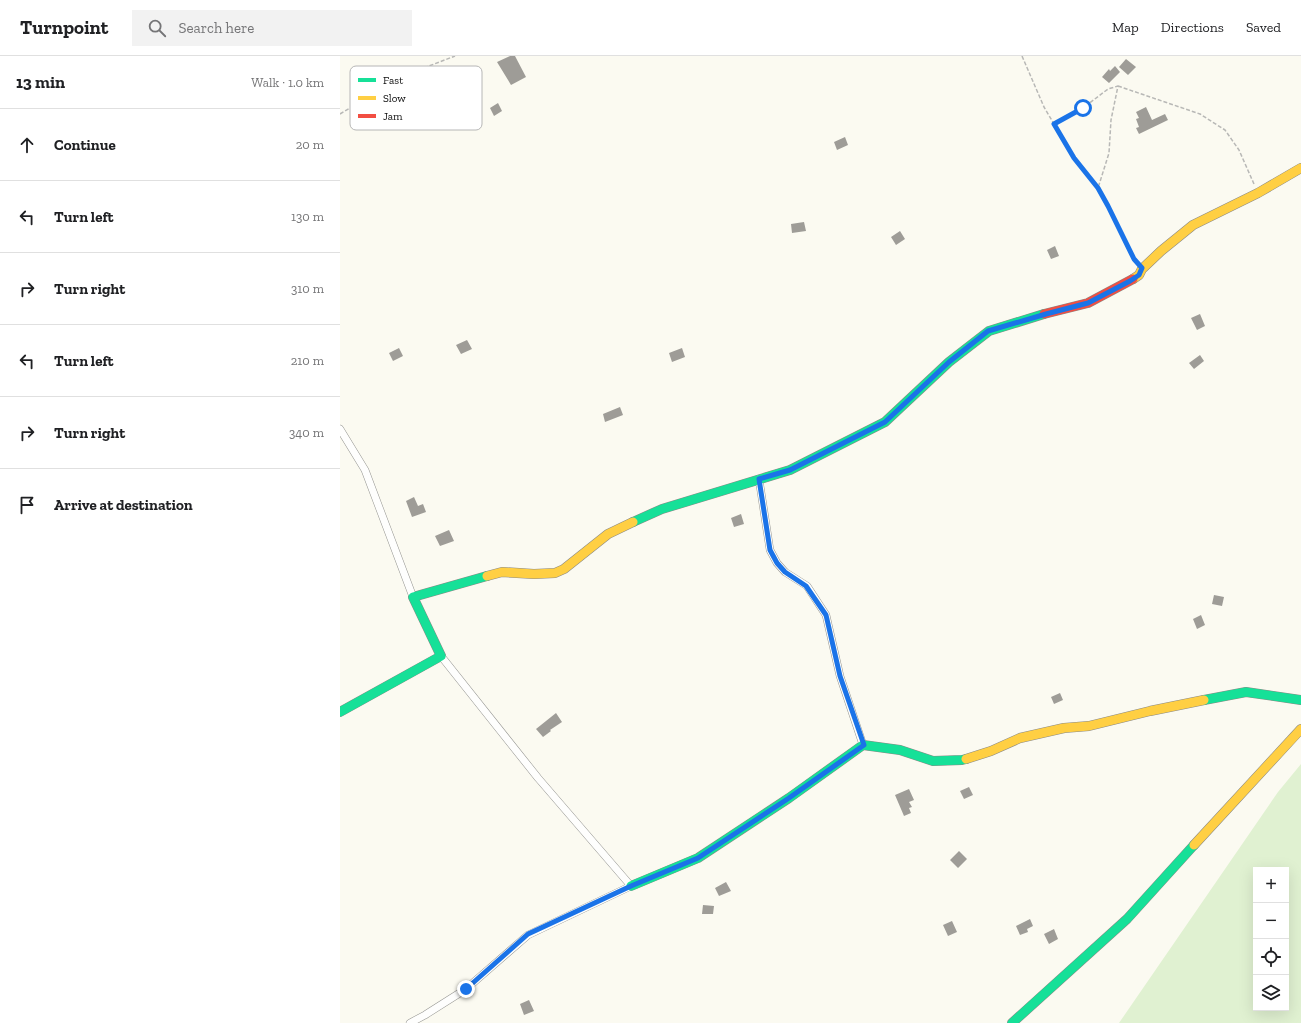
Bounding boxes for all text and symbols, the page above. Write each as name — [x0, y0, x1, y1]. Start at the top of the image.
search box — [132, 10, 412, 46]
text: Turnpoint — [20, 16, 108, 39]
icon: search — [146, 17, 168, 39]
text: Search here — [178, 19, 254, 37]
text: Map — [1112, 19, 1139, 36]
text: Directions — [1161, 19, 1224, 36]
text: Saved — [1246, 19, 1281, 36]
legend — [350, 66, 482, 130]
text: 13 min — [16, 72, 65, 92]
text: Fast — [383, 74, 404, 87]
text: Walk · 1.0 km — [251, 75, 324, 90]
text: Slow — [383, 92, 406, 105]
route start — [1074, 99, 1092, 117]
text: Jam — [383, 110, 403, 123]
icon: ahead — [16, 134, 38, 156]
text: Continue — [54, 136, 116, 154]
text: 20 m — [296, 137, 324, 152]
icon: left — [16, 206, 38, 228]
text: Turn left — [54, 208, 114, 226]
text: 130 m — [291, 209, 324, 224]
icon: right — [16, 278, 38, 300]
text: Turn right — [54, 280, 125, 298]
text: 310 m — [291, 281, 324, 296]
icon: left — [16, 350, 38, 372]
text: Turn left — [54, 352, 114, 370]
text: 210 m — [291, 353, 324, 368]
icon: right — [16, 422, 38, 444]
text: Turn right — [54, 424, 125, 442]
text: 340 m — [289, 425, 324, 440]
icon: arrive — [16, 494, 38, 516]
text: Arrive at destination — [54, 496, 193, 514]
map controls — [1253, 867, 1289, 1011]
button: + — [1253, 867, 1289, 903]
button: − — [1253, 903, 1289, 939]
button: locate — [1253, 939, 1289, 975]
button: layers — [1253, 975, 1289, 1011]
route end — [457, 980, 475, 998]

